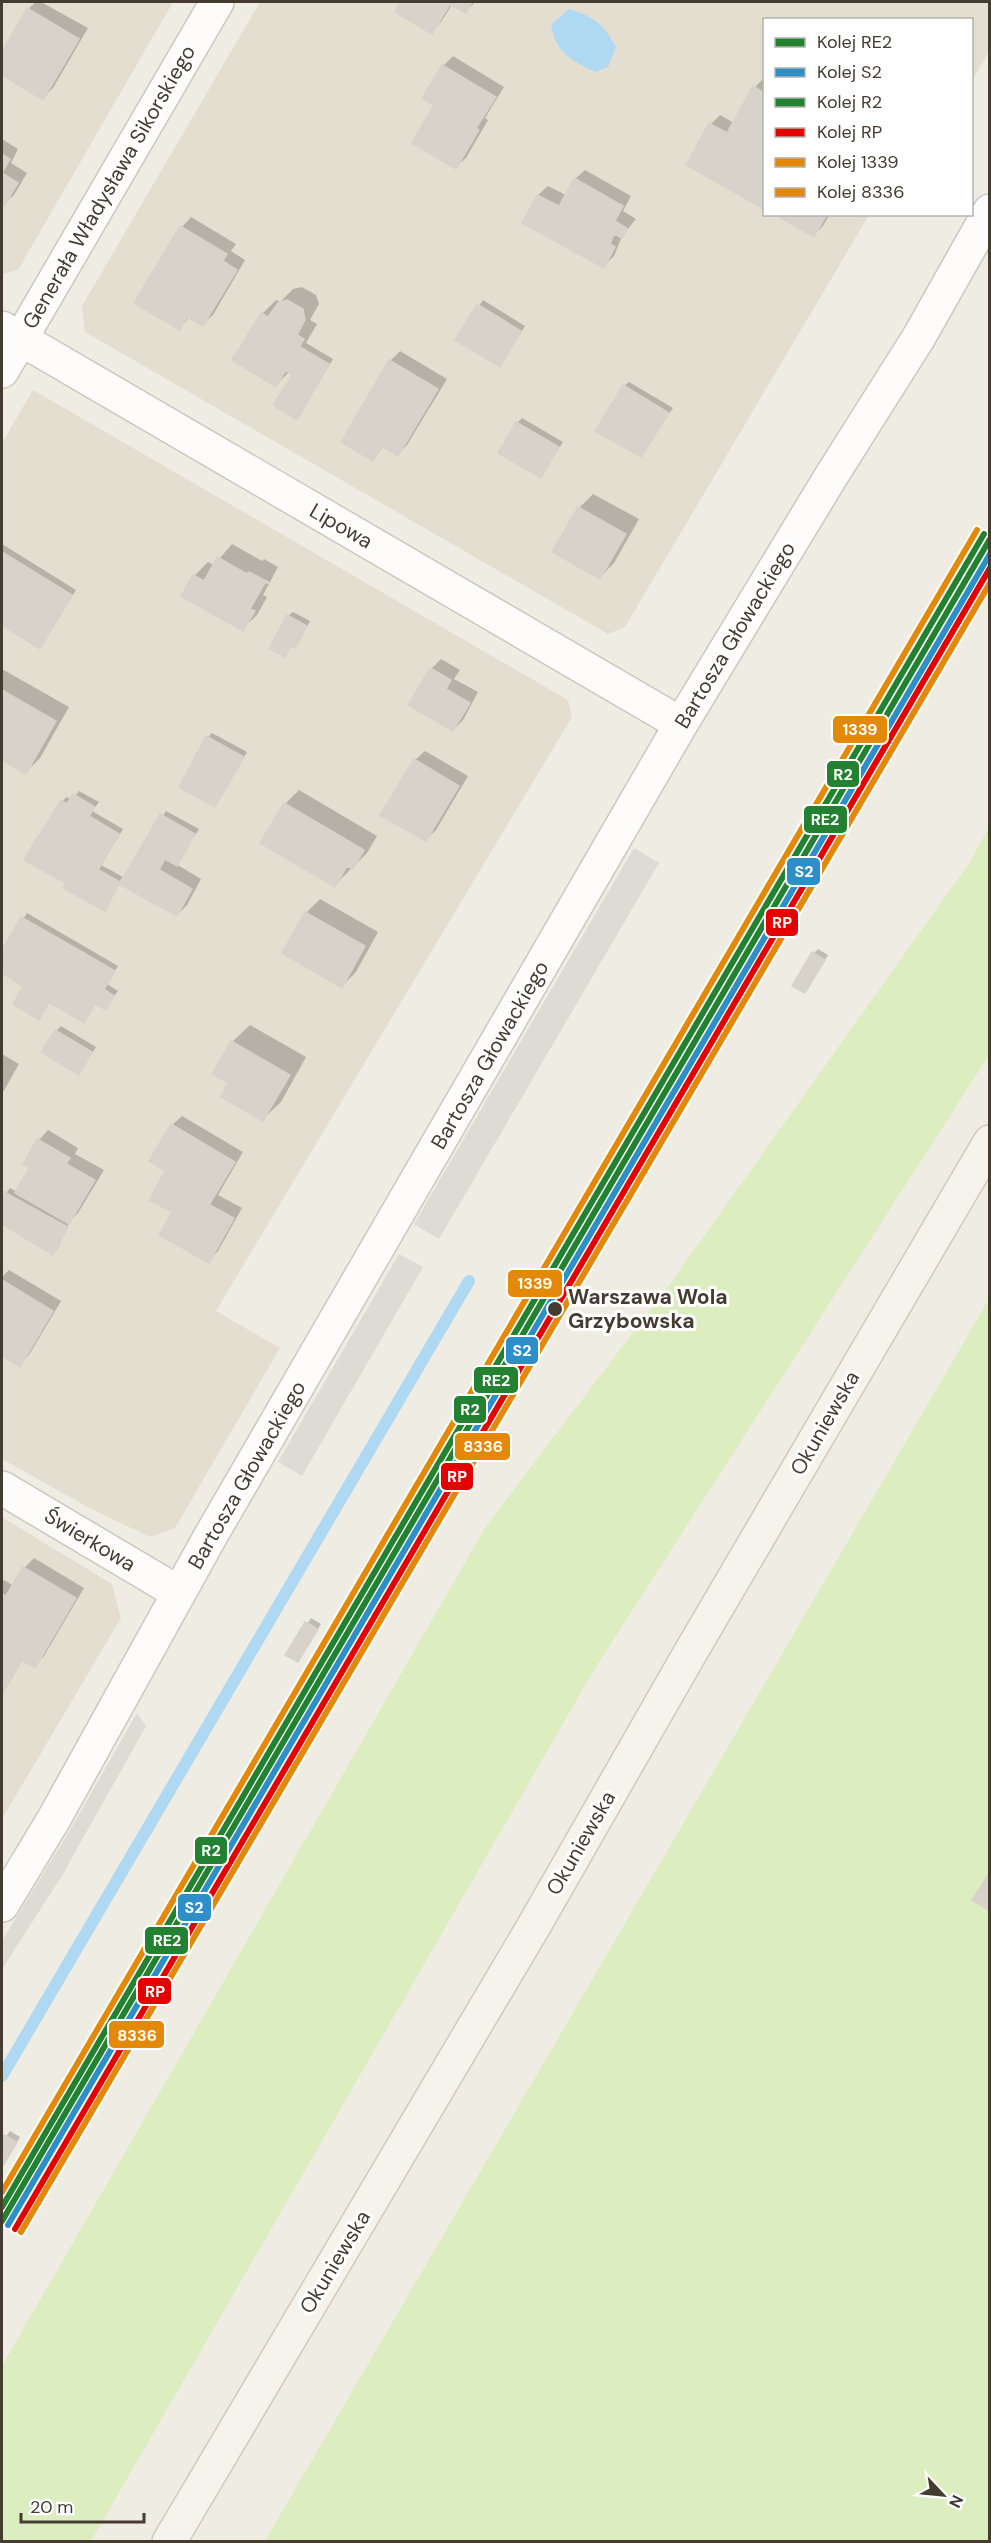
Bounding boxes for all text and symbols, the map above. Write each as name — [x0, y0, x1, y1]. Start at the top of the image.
legend — [763, 18, 973, 216]
text: Kolej RE2 — [817, 30, 892, 54]
street label: Generała Władysława Sikorskiego — [16, 40, 202, 334]
text: Kolej S2 — [817, 60, 882, 84]
text: Kolej R2 — [817, 90, 882, 114]
text: Kolej RP — [817, 120, 882, 144]
text: Kolej 1339 — [817, 150, 899, 174]
text: Kolej 8336 — [817, 180, 905, 204]
street label: Lipowa — [304, 497, 378, 555]
street label: Bartosza Głowackiego — [668, 537, 802, 733]
line badge: 1339 — [832, 715, 888, 744]
text: 1339 — [843, 719, 877, 740]
line badge: R2 — [826, 760, 860, 788]
text: R2 — [833, 764, 853, 785]
line badge: RE2 — [803, 805, 848, 834]
text: RE2 — [811, 809, 839, 830]
line badge: S2 — [786, 857, 821, 886]
text: S2 — [795, 861, 813, 882]
line badge: RP — [765, 908, 799, 937]
text: RP — [772, 912, 792, 933]
street label: Bartosza Głowackiego — [425, 956, 555, 1154]
line badge: 1339 — [507, 1269, 563, 1298]
text: 1339 — [518, 1273, 552, 1294]
place label: Warszawa Wola Grzybowska — [568, 1283, 728, 1335]
marker: Warszawa Wola Grzybowska — [546, 1300, 564, 1318]
line badge: S2 — [505, 1336, 539, 1365]
text: S2 — [513, 1340, 531, 1361]
line badge: RE2 — [473, 1366, 519, 1394]
street label: Okuniewska — [784, 1366, 866, 1480]
text: RE2 — [482, 1370, 510, 1391]
street label: Bartosza Głowackiego — [182, 1376, 312, 1574]
line badge: R2 — [453, 1395, 487, 1424]
text: R2 — [460, 1399, 480, 1420]
line badge: 8336 — [454, 1432, 511, 1461]
text: 8336 — [463, 1436, 503, 1457]
line badge: RP — [440, 1462, 474, 1491]
text: RP — [447, 1466, 467, 1487]
street label: Świerkowa — [39, 1502, 141, 1578]
street label: Okuniewska — [540, 1786, 622, 1900]
line badge: R2 — [194, 1836, 228, 1865]
text: R2 — [201, 1840, 221, 1861]
line badge: S2 — [177, 1893, 212, 1922]
text: S2 — [185, 1897, 203, 1918]
line badge: RE2 — [144, 1926, 189, 1955]
text: RE2 — [153, 1930, 181, 1951]
line badge: RP — [137, 1977, 172, 2005]
text: RP — [145, 1981, 165, 2002]
line badge: 8336 — [108, 2020, 165, 2049]
text: 8336 — [117, 2025, 157, 2046]
street label: Okuniewska — [293, 2205, 377, 2319]
north arrow — [913, 2465, 973, 2525]
scale bar — [21, 2486, 144, 2524]
text: N — [944, 2492, 968, 2511]
text: 20 m — [30, 2495, 73, 2519]

